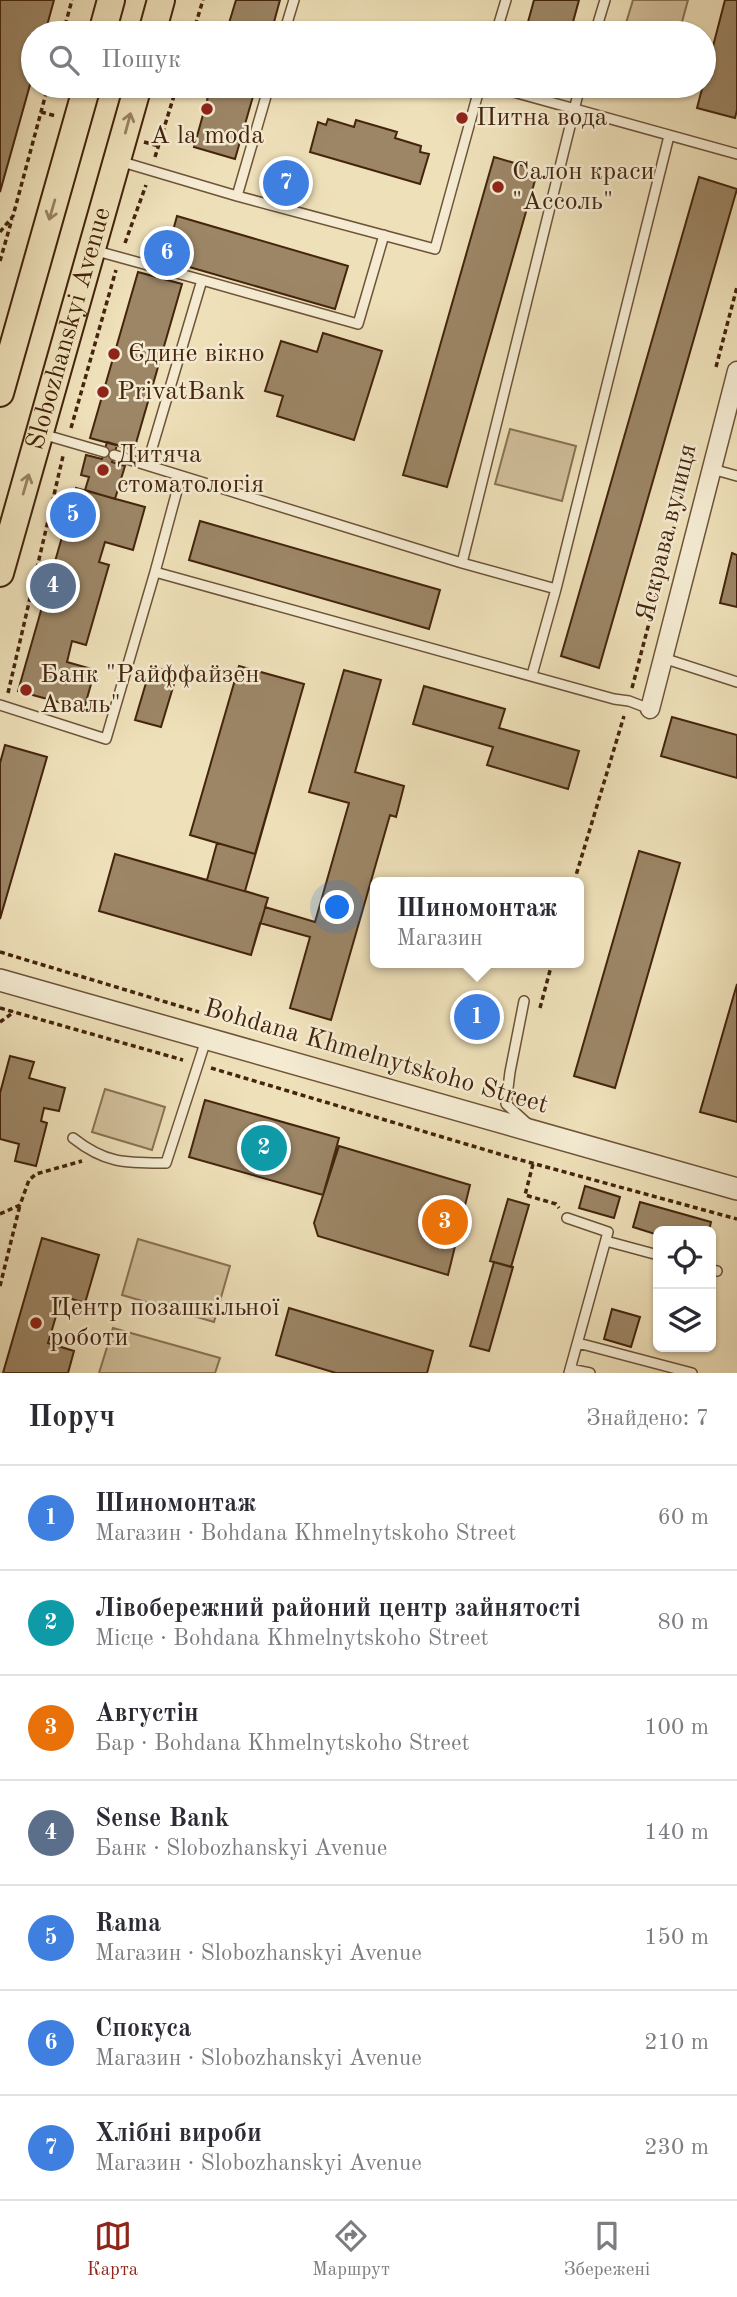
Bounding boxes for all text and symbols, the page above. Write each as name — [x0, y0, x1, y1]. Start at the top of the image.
search box — [21, 21, 716, 98]
icon: search — [45, 41, 83, 79]
text: Пошук — [101, 47, 181, 73]
marker: A la moda — [199, 101, 215, 117]
place label: Питна вода — [476, 105, 608, 131]
marker: Питна вода — [454, 110, 470, 126]
one-way arrow — [122, 113, 135, 135]
place label: A la moda — [150, 123, 264, 149]
pin: 7 — [263, 157, 309, 209]
place label: Салон краси "Ассоль" — [512, 159, 654, 215]
marker: Салон краси "Ассоль" — [490, 179, 506, 195]
one-way arrow — [45, 199, 58, 221]
street label: Slobozhanskyi Avenue — [23, 205, 116, 453]
pin: 6 — [144, 227, 190, 279]
place label: Єдине вікно — [128, 341, 265, 367]
marker: Єдине вікно — [106, 346, 122, 362]
place label: PrivatBank — [117, 379, 246, 405]
marker: PrivatBank — [95, 384, 111, 400]
street label: Яскрава вулиця — [632, 441, 702, 625]
place label: Дитяча стоматологія — [117, 442, 264, 498]
marker: Дитяча стоматологія — [95, 462, 111, 478]
one-way arrow — [20, 473, 33, 495]
pin: 5 — [50, 489, 96, 541]
pin: 4 — [30, 560, 76, 612]
place label: Банк "Райффайзен Аваль" — [40, 662, 259, 718]
marker: Банк "Райффайзен Аваль" — [18, 682, 34, 698]
popup — [370, 877, 584, 968]
your location — [320, 890, 354, 924]
text: Шиномонтаж — [396, 896, 558, 922]
text: Магазин — [396, 927, 483, 950]
pin: 1 — [454, 991, 500, 1043]
street label: Bohdana Khmelnytskoho Street — [201, 995, 551, 1119]
pin: 2 — [241, 1122, 287, 1174]
pin: 3 — [422, 1196, 468, 1248]
map controls — [653, 1226, 716, 1352]
button: locate — [653, 1226, 716, 1289]
button: layers — [653, 1289, 716, 1352]
place label: Центр позашкільної роботи — [50, 1295, 280, 1351]
marker: Центр позашкільної роботи — [28, 1315, 44, 1331]
text: Поруч — [28, 1403, 115, 1433]
text: Знайдено: 7 — [586, 1407, 709, 1430]
text: Шиномонтаж — [95, 1491, 256, 1517]
text: 1 — [44, 1506, 58, 1529]
text: 60 m — [658, 1506, 709, 1529]
text: Магазин · Bohdana Khmelnytskoho Street — [95, 1522, 516, 1545]
text: Лівобережний районий центр зайнятості — [95, 1596, 581, 1622]
text: 2 — [44, 1611, 58, 1634]
text: 80 m — [658, 1611, 709, 1634]
text: Місце · Bohdana Khmelnytskoho Street — [95, 1627, 489, 1650]
text: Августін — [95, 1701, 199, 1727]
text: 3 — [44, 1716, 58, 1739]
text: 100 m — [644, 1716, 709, 1739]
text: Бар · Bohdana Khmelnytskoho Street — [95, 1732, 470, 1755]
text: Sense Bank — [95, 1806, 229, 1832]
text: 4 — [44, 1821, 58, 1844]
text: 140 m — [644, 1821, 709, 1844]
text: Банк · Slobozhanskyi Avenue — [95, 1837, 387, 1860]
text: Rama — [95, 1911, 161, 1937]
text: 5 — [44, 1926, 58, 1949]
text: 150 m — [644, 1926, 709, 1949]
text: Магазин · Slobozhanskyi Avenue — [95, 1942, 422, 1965]
text: Спокуса — [95, 2016, 192, 2042]
text: 6 — [44, 2031, 58, 2054]
text: 210 m — [644, 2031, 709, 2054]
text: Магазин · Slobozhanskyi Avenue — [95, 2047, 422, 2070]
text: Хлібні вироби — [95, 2121, 262, 2147]
text: 7 — [44, 2136, 58, 2159]
text: 230 m — [644, 2136, 709, 2159]
text: Магазин · Slobozhanskyi Avenue — [95, 2152, 422, 2175]
tab: Карта — [87, 2217, 138, 2282]
tab: Маршрут — [312, 2217, 390, 2282]
tab: Збережені — [564, 2217, 650, 2282]

